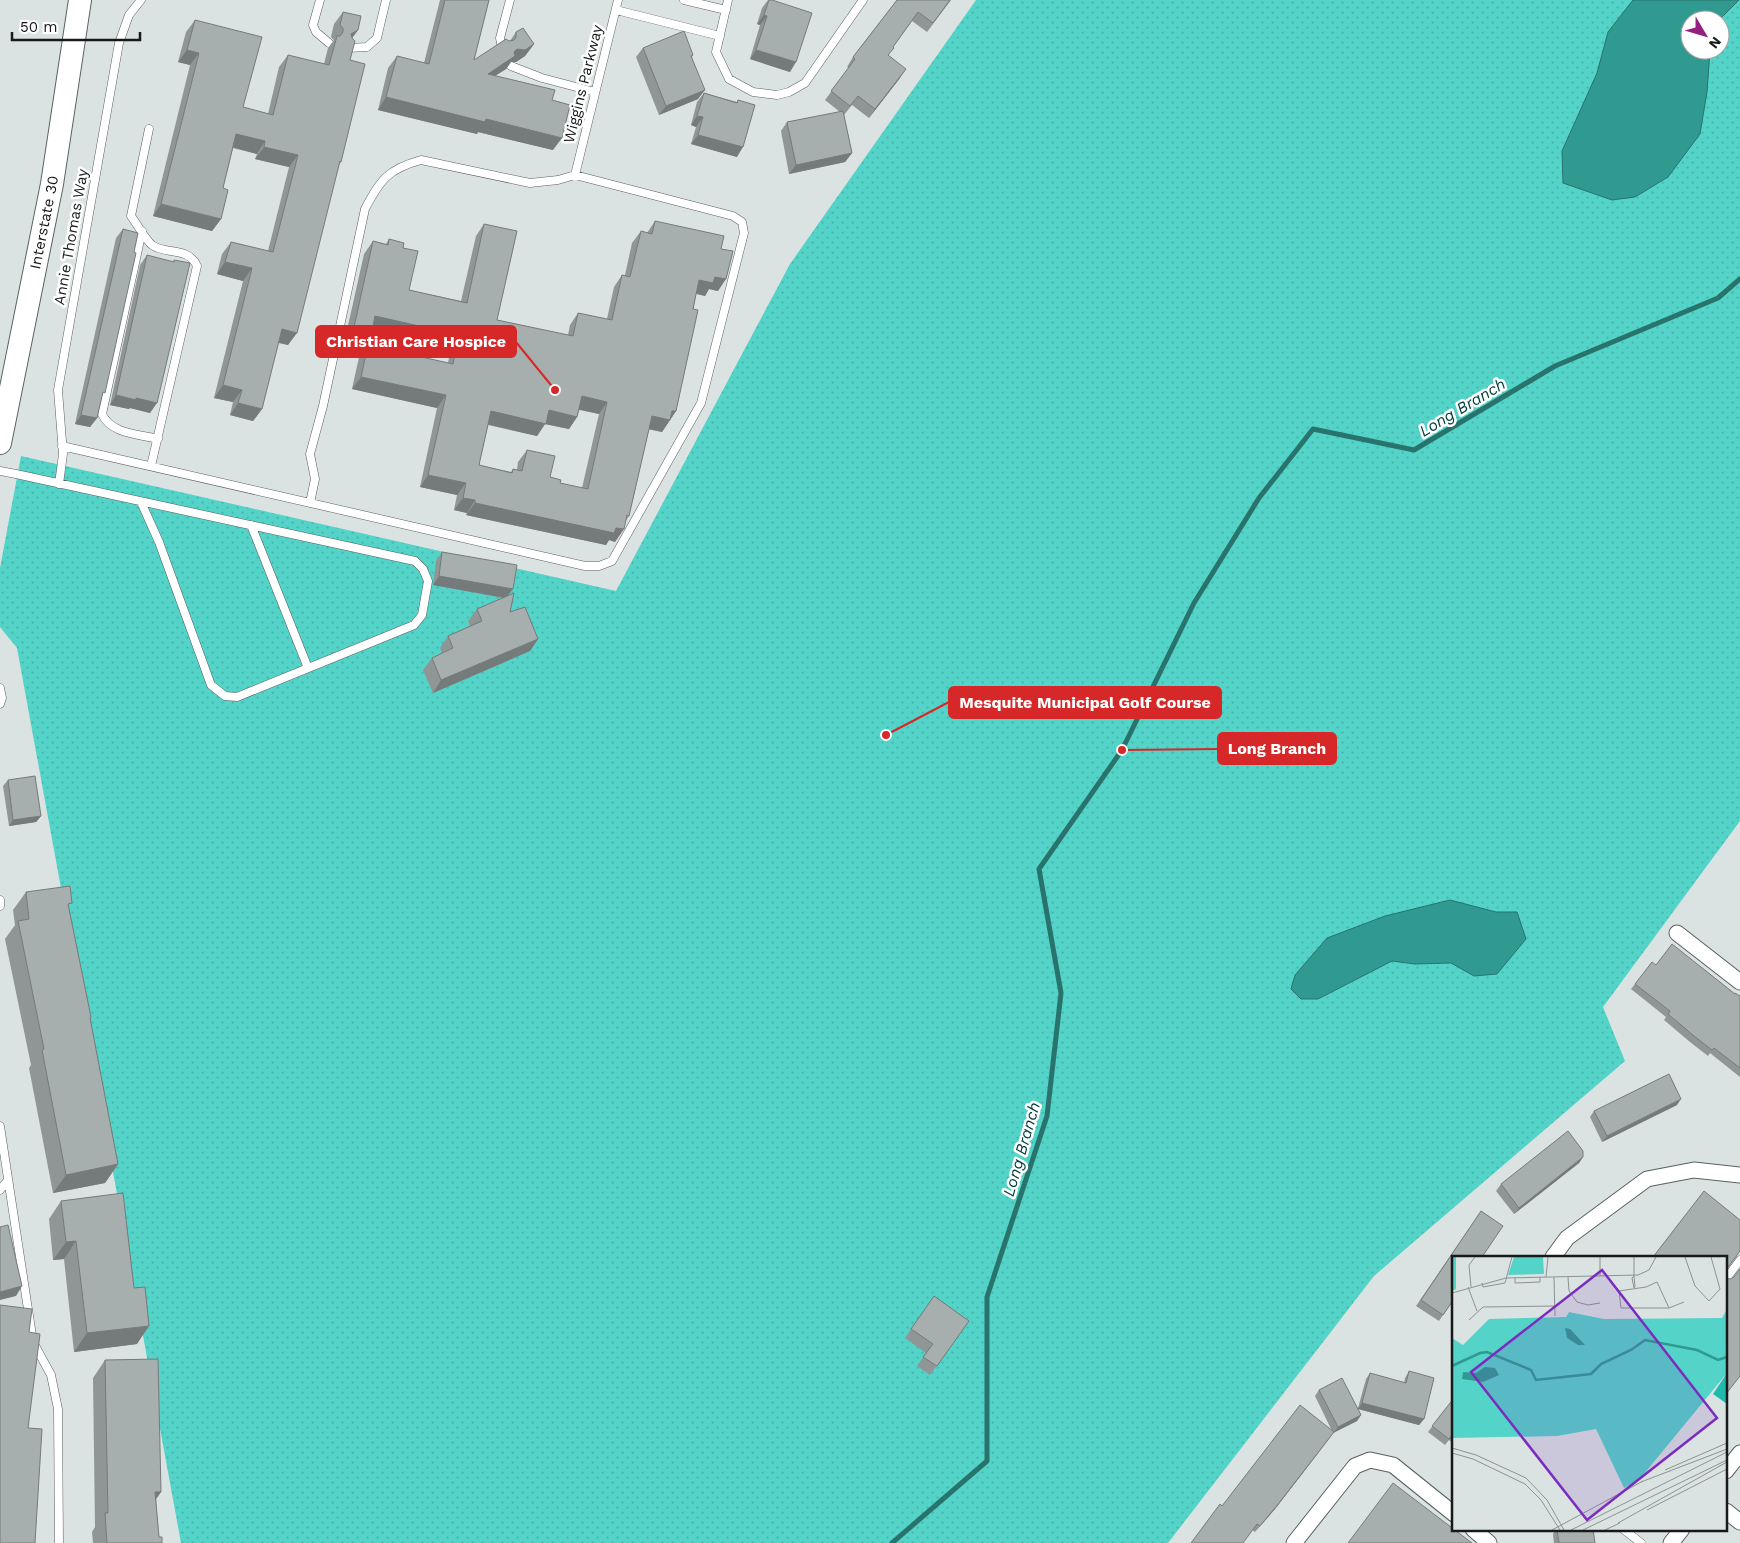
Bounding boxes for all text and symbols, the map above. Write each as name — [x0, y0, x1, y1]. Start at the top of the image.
scale bar — [12, 10, 140, 42]
north arrow — [1680, 10, 1730, 60]
text: 50 m — [20, 18, 57, 36]
street label: Wiggins Parkway — [560, 23, 606, 145]
text: N — [1706, 34, 1725, 52]
street label: Annie Thomas Way — [50, 167, 92, 306]
street label: Interstate 30 — [26, 174, 62, 271]
callout: Christian Care Hospice — [316, 326, 516, 357]
text: Christian Care Hospice — [326, 332, 506, 351]
water label: Long Branch — [1416, 374, 1509, 441]
callout: Mesquite Municipal Golf Course — [949, 687, 1221, 718]
text: Mesquite Municipal Golf Course — [959, 693, 1211, 712]
callout: Long Branch — [1218, 733, 1336, 764]
text: Long Branch — [1228, 739, 1326, 758]
water label: Long Branch — [999, 1100, 1044, 1198]
inset map — [1452, 1256, 1728, 1530]

